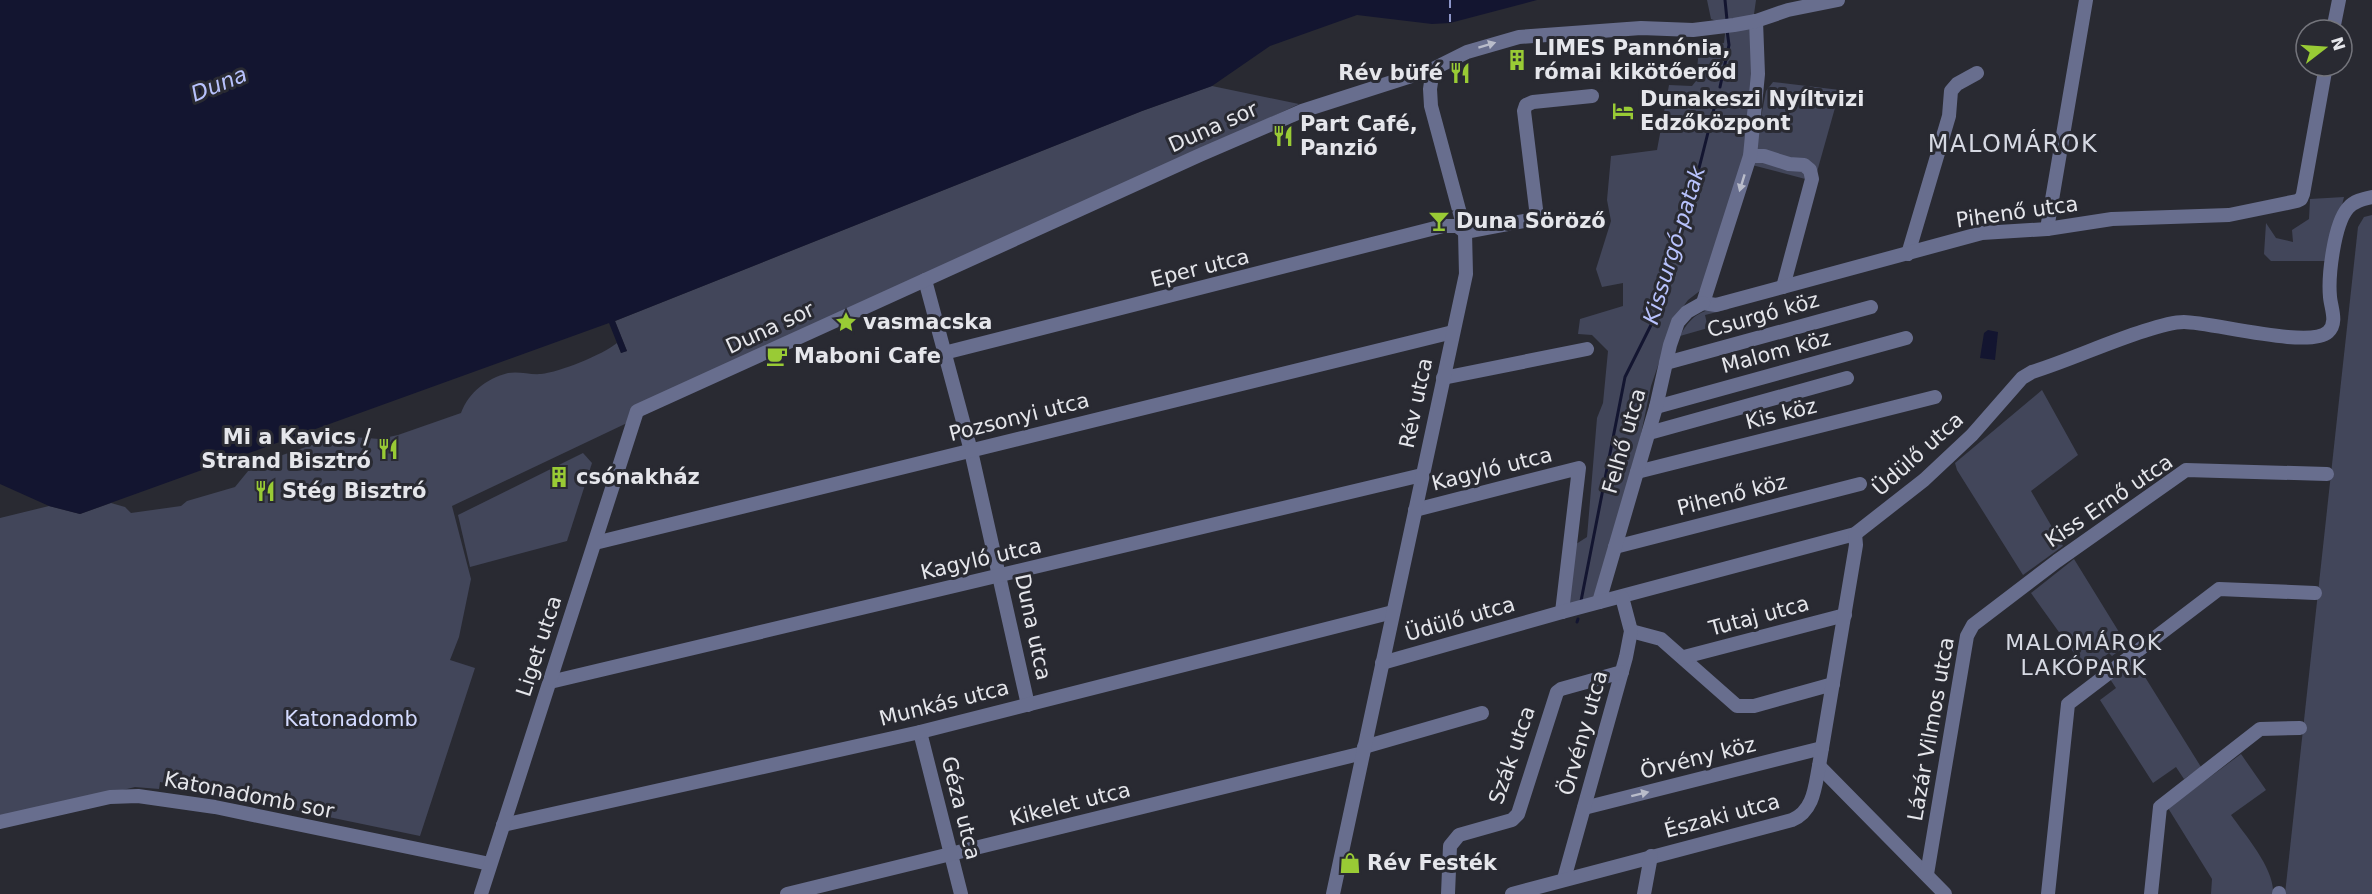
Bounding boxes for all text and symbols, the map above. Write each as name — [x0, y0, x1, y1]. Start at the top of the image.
north arrow — [2294, 18, 2354, 78]
text: N — [2327, 35, 2349, 53]
place label: LIMES Pannónia, római kikötőerőd — [1534, 36, 1737, 84]
one-way arrow — [1478, 40, 1496, 50]
building icon: LIMES Pannónia, római kikötőerőd — [1505, 48, 1529, 72]
water label: Duna — [187, 61, 251, 107]
place label: Rév büfé — [1338, 61, 1443, 85]
restaurant icon: Rév büfé — [1448, 61, 1472, 85]
place label: Dunakeszi Nyíltvizi Edzőközpont — [1640, 87, 1864, 135]
street label: Duna sor — [1165, 97, 1261, 157]
hotel icon: Dunakeszi Nyíltvizi Edzőközpont — [1611, 99, 1635, 123]
place label: Part Café, Panzió — [1300, 112, 1418, 160]
restaurant icon: Part Café, Panzió — [1271, 124, 1295, 148]
district label: MALOMÁROK — [1928, 129, 2098, 158]
water label: Kissurgó-patak — [1638, 162, 1710, 327]
one-way arrow — [1737, 174, 1746, 192]
street label: Pihenő utca — [1954, 192, 2080, 232]
bar icon: Duna Söröző — [1427, 209, 1451, 233]
place label: Duna Söröző — [1456, 209, 1606, 233]
street label: Eper utca — [1148, 244, 1252, 292]
street label: Csurgó köz — [1704, 288, 1822, 342]
street label: Duna sor — [722, 297, 818, 359]
place icon: vasmacska — [834, 310, 858, 334]
place label: vasmacska — [863, 310, 993, 334]
street label: Malom köz — [1719, 326, 1833, 378]
cafe icon: Maboni Cafe — [765, 344, 789, 368]
place label: Maboni Cafe — [794, 344, 941, 368]
street label: Rév utca — [1395, 356, 1437, 450]
street label: Felhő utca — [1598, 386, 1650, 496]
street label: Pozsonyi utca — [946, 388, 1092, 446]
street label: Kis köz — [1743, 394, 1819, 434]
street label: Üdülő utca — [1867, 406, 1968, 501]
place label: Mi a Kavics / Strand Bisztró — [201, 425, 371, 473]
restaurant icon: Mi a Kavics / Strand Bisztró — [376, 437, 400, 461]
street label: Kagyló utca — [1429, 442, 1555, 496]
street label: Kiss Ernő utca — [2041, 450, 2177, 552]
building icon: csónakház — [547, 465, 571, 489]
place label: csónakház — [576, 465, 700, 489]
street label: Pihenő köz — [1675, 470, 1789, 520]
restaurant icon: Stég Bisztró — [253, 479, 277, 503]
place label: Stég Bisztró — [282, 479, 427, 503]
street label: Kagyló utca — [918, 533, 1044, 585]
street label: Duna utca — [1010, 572, 1056, 682]
street label: Üdülő utca — [1402, 591, 1518, 646]
street label: Tutaj utca — [1705, 591, 1812, 641]
street label: Liget utca — [511, 593, 567, 699]
district label: MALOMÁROK LAKÓPARK — [2005, 630, 2163, 680]
street label: Lázár Vilmos utca — [1903, 635, 1959, 823]
street label: Örvény utca — [1553, 667, 1612, 798]
street label: Munkás utca — [877, 675, 1011, 731]
street label: Szák utca — [1484, 703, 1540, 807]
park label: Katonadomb — [284, 707, 418, 731]
street label: Örvény köz — [1638, 731, 1758, 784]
street label: Géza utca — [937, 754, 985, 862]
street label: Katonadomb sor — [162, 767, 336, 823]
street label: Kikelet utca — [1007, 777, 1133, 831]
one-way arrow — [1631, 788, 1650, 798]
street label: Északi utca — [1661, 788, 1782, 843]
shop icon: Rév Festék — [1338, 851, 1362, 875]
place label: Rév Festék — [1367, 851, 1498, 875]

